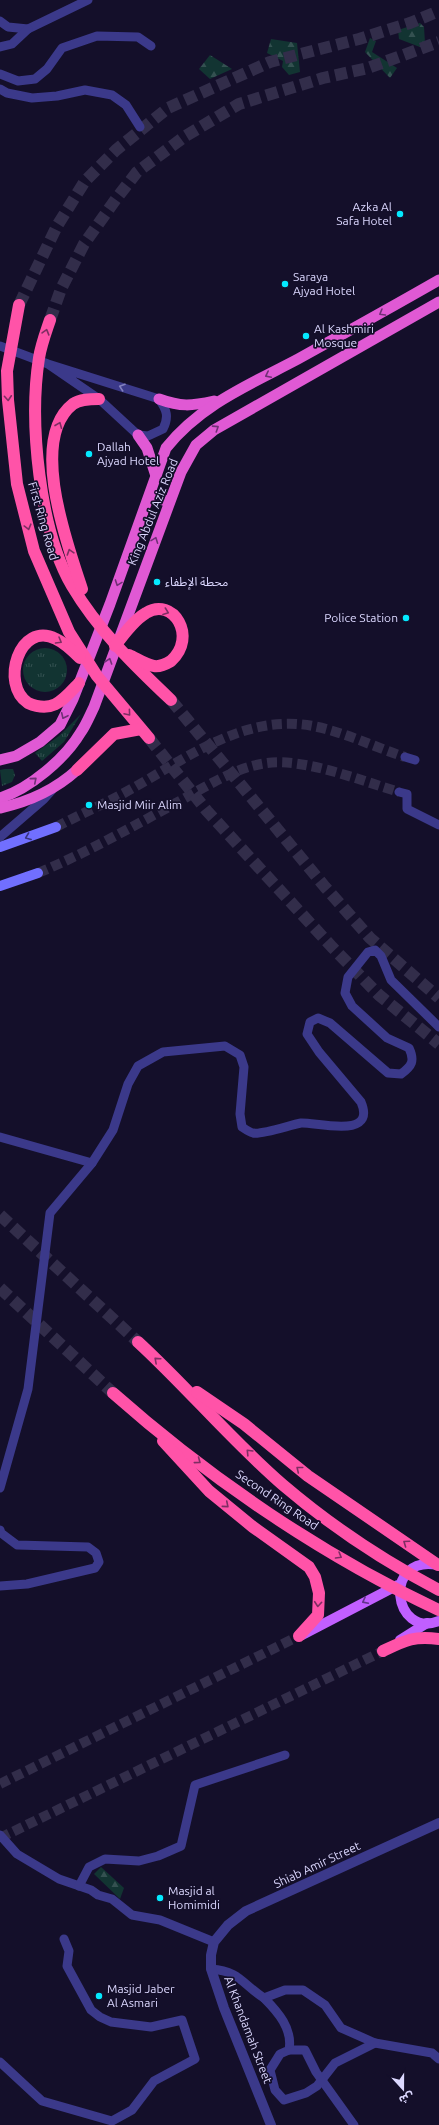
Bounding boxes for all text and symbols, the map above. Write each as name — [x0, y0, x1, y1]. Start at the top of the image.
place label: Azka Al Safa Hotel — [336, 200, 392, 227]
marker: Azka Al Safa Hotel — [395, 209, 405, 219]
place label: Saraya Ajyad Hotel — [293, 270, 355, 297]
marker: Saraya Ajyad Hotel — [280, 279, 290, 289]
one-way arrow — [379, 308, 386, 315]
place label: Al Kashmiri Mosque — [314, 322, 374, 349]
one-way arrow — [41, 329, 50, 336]
marker: Al Kashmiri Mosque — [301, 331, 311, 341]
one-way arrow — [264, 370, 272, 378]
one-way arrow — [119, 383, 126, 392]
one-way arrow — [4, 395, 13, 401]
one-way arrow — [54, 422, 62, 429]
one-way arrow — [212, 426, 219, 433]
place label: Dallah Ajyad Hotel — [97, 440, 159, 467]
marker: Dallah Ajyad Hotel — [84, 449, 94, 459]
street label: King Abdul Aziz Road — [125, 457, 180, 567]
street label: First Ring Road — [26, 480, 61, 562]
one-way arrow — [23, 523, 32, 530]
one-way arrow — [150, 536, 158, 543]
one-way arrow — [66, 549, 75, 556]
place label: محطة الإطفاء — [165, 575, 228, 590]
marker: محطة الإطفاء — [152, 577, 162, 587]
one-way arrow — [114, 579, 122, 586]
one-way arrow — [162, 607, 169, 616]
place label: Police Station — [324, 611, 398, 624]
marker: Police Station — [401, 613, 411, 623]
one-way arrow — [54, 637, 61, 644]
one-way arrow — [105, 658, 113, 665]
one-way arrow — [124, 708, 131, 716]
one-way arrow — [61, 712, 69, 720]
one-way arrow — [29, 777, 37, 785]
place label: Masjid Miir Alim — [97, 798, 182, 811]
marker: Masjid Miir Alim — [84, 800, 94, 810]
one-way arrow — [25, 833, 32, 841]
one-way arrow — [154, 1357, 162, 1364]
one-way arrow — [246, 1449, 254, 1457]
one-way arrow — [194, 1456, 201, 1463]
one-way arrow — [297, 1466, 304, 1473]
street label: Second Ring Road — [234, 1467, 321, 1532]
one-way arrow — [221, 1500, 228, 1507]
one-way arrow — [403, 1540, 410, 1548]
one-way arrow — [335, 1551, 342, 1558]
one-way arrow — [362, 1597, 369, 1604]
one-way arrow — [314, 1601, 323, 1607]
street label: Shiab Amir Street — [272, 1839, 362, 1890]
place label: Masjid al Homimidi — [168, 1884, 220, 1911]
marker: Masjid al Homimidi — [155, 1893, 165, 1903]
street label: Al Khandamah Street — [222, 1974, 275, 2085]
place label: Masjid Jaber Al Asmari — [107, 1982, 175, 2009]
marker: Masjid Jaber Al Asmari — [94, 1991, 104, 2001]
north arrow — [383, 2069, 423, 2109]
text: ش — [397, 2089, 416, 2107]

